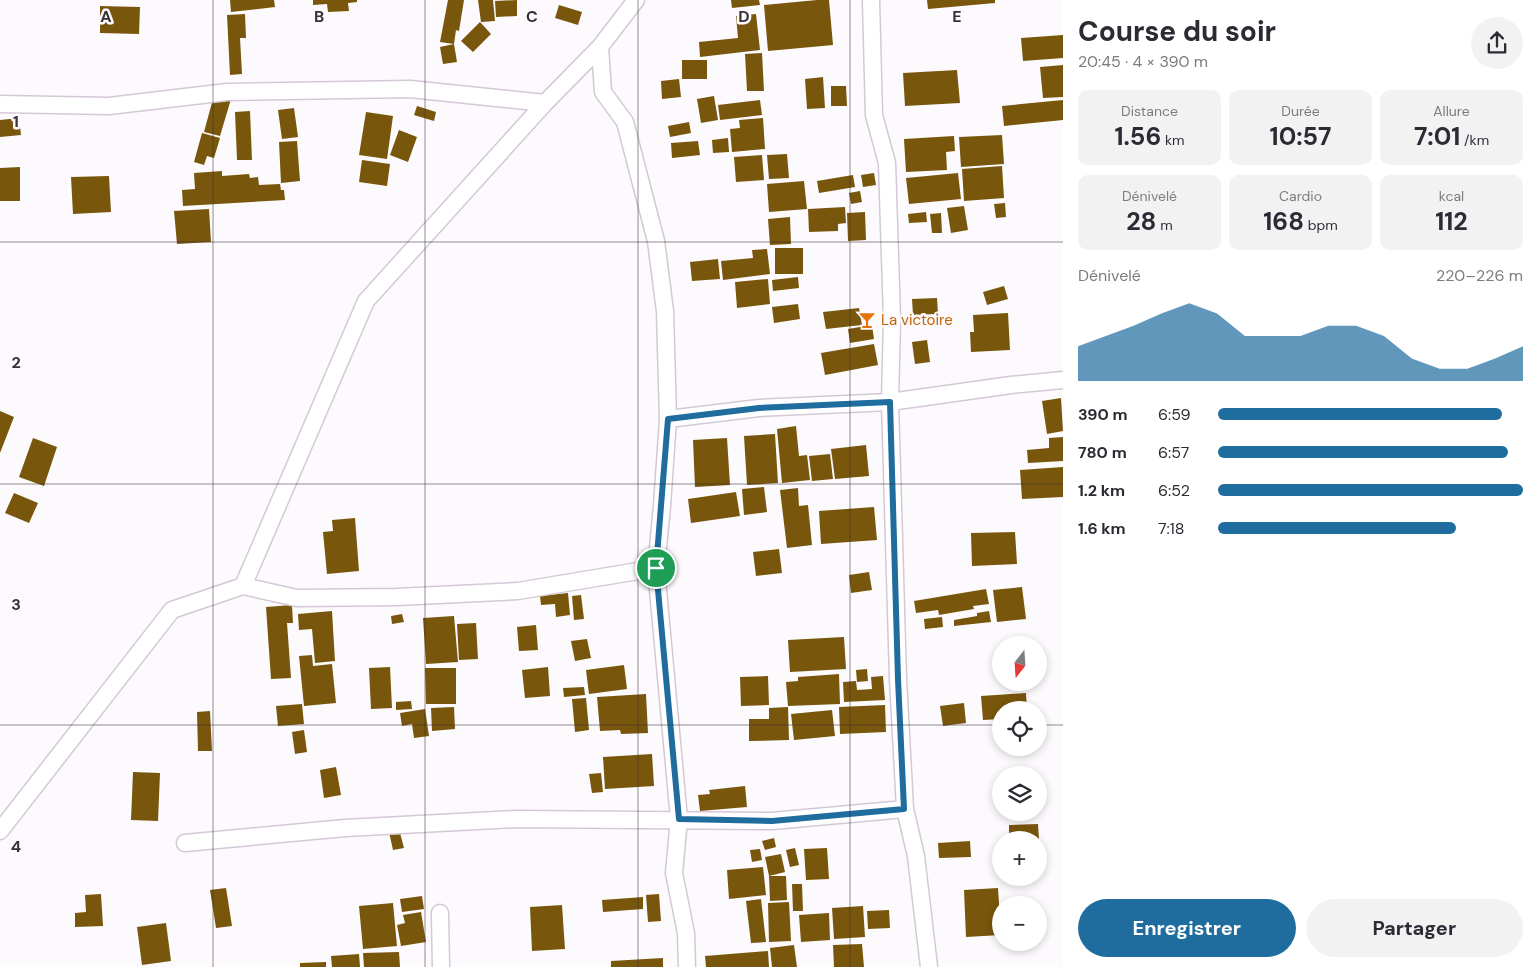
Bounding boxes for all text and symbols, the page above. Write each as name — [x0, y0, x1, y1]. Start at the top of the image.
text: A — [100, 6, 112, 27]
text: B — [314, 6, 324, 27]
text: C — [526, 6, 538, 27]
text: D — [738, 6, 750, 27]
text: E — [952, 6, 962, 27]
text: Course du soir — [1078, 13, 1276, 50]
button: share — [1471, 17, 1523, 69]
text: 20:45 · 4 × 390 m — [1078, 51, 1208, 72]
text: Distance — [1121, 102, 1178, 120]
text: Durée — [1281, 102, 1320, 120]
text: Allure — [1433, 102, 1470, 120]
text: 1 — [13, 111, 19, 132]
text: 1.56 — [1114, 120, 1161, 153]
text: 10:57 — [1270, 120, 1331, 153]
text: 7:01 — [1414, 120, 1460, 153]
text: km — [1161, 131, 1185, 149]
text: /km — [1460, 131, 1489, 149]
text: Dénivelé — [1122, 187, 1177, 205]
text: Cardio — [1279, 187, 1322, 205]
text: kcal — [1439, 187, 1464, 205]
text: 28 — [1126, 205, 1156, 238]
text: 168 — [1263, 205, 1304, 238]
text: 112 — [1435, 205, 1468, 238]
text: m — [1156, 216, 1173, 234]
text: bpm — [1304, 216, 1338, 234]
text: Dénivelé — [1078, 265, 1141, 286]
text: 220–226 m — [1436, 265, 1523, 286]
bar icon: La victoire — [857, 310, 877, 330]
place label: La victoire — [881, 310, 953, 330]
text: 2 — [11, 352, 21, 373]
text: 390 m — [1078, 404, 1128, 425]
text: 6:59 — [1158, 404, 1191, 425]
text: 780 m — [1078, 442, 1127, 463]
text: 6:57 — [1158, 442, 1189, 463]
text: 1.2 km — [1078, 480, 1125, 501]
text: 6:52 — [1158, 480, 1190, 501]
text: 1.6 km — [1078, 518, 1126, 539]
text: 7:18 — [1158, 518, 1185, 539]
pin — [635, 547, 677, 589]
icon: arrive — [642, 554, 670, 582]
text: 3 — [11, 594, 21, 615]
north arrow — [992, 636, 1048, 691]
map controls — [992, 636, 1047, 951]
button: locate — [992, 701, 1047, 756]
button: layers — [992, 766, 1047, 821]
button: + — [992, 831, 1047, 886]
text: 4 — [11, 836, 21, 857]
button: − — [992, 896, 1047, 951]
button: Enregistrer — [1078, 899, 1296, 957]
button: Partager — [1306, 899, 1523, 957]

